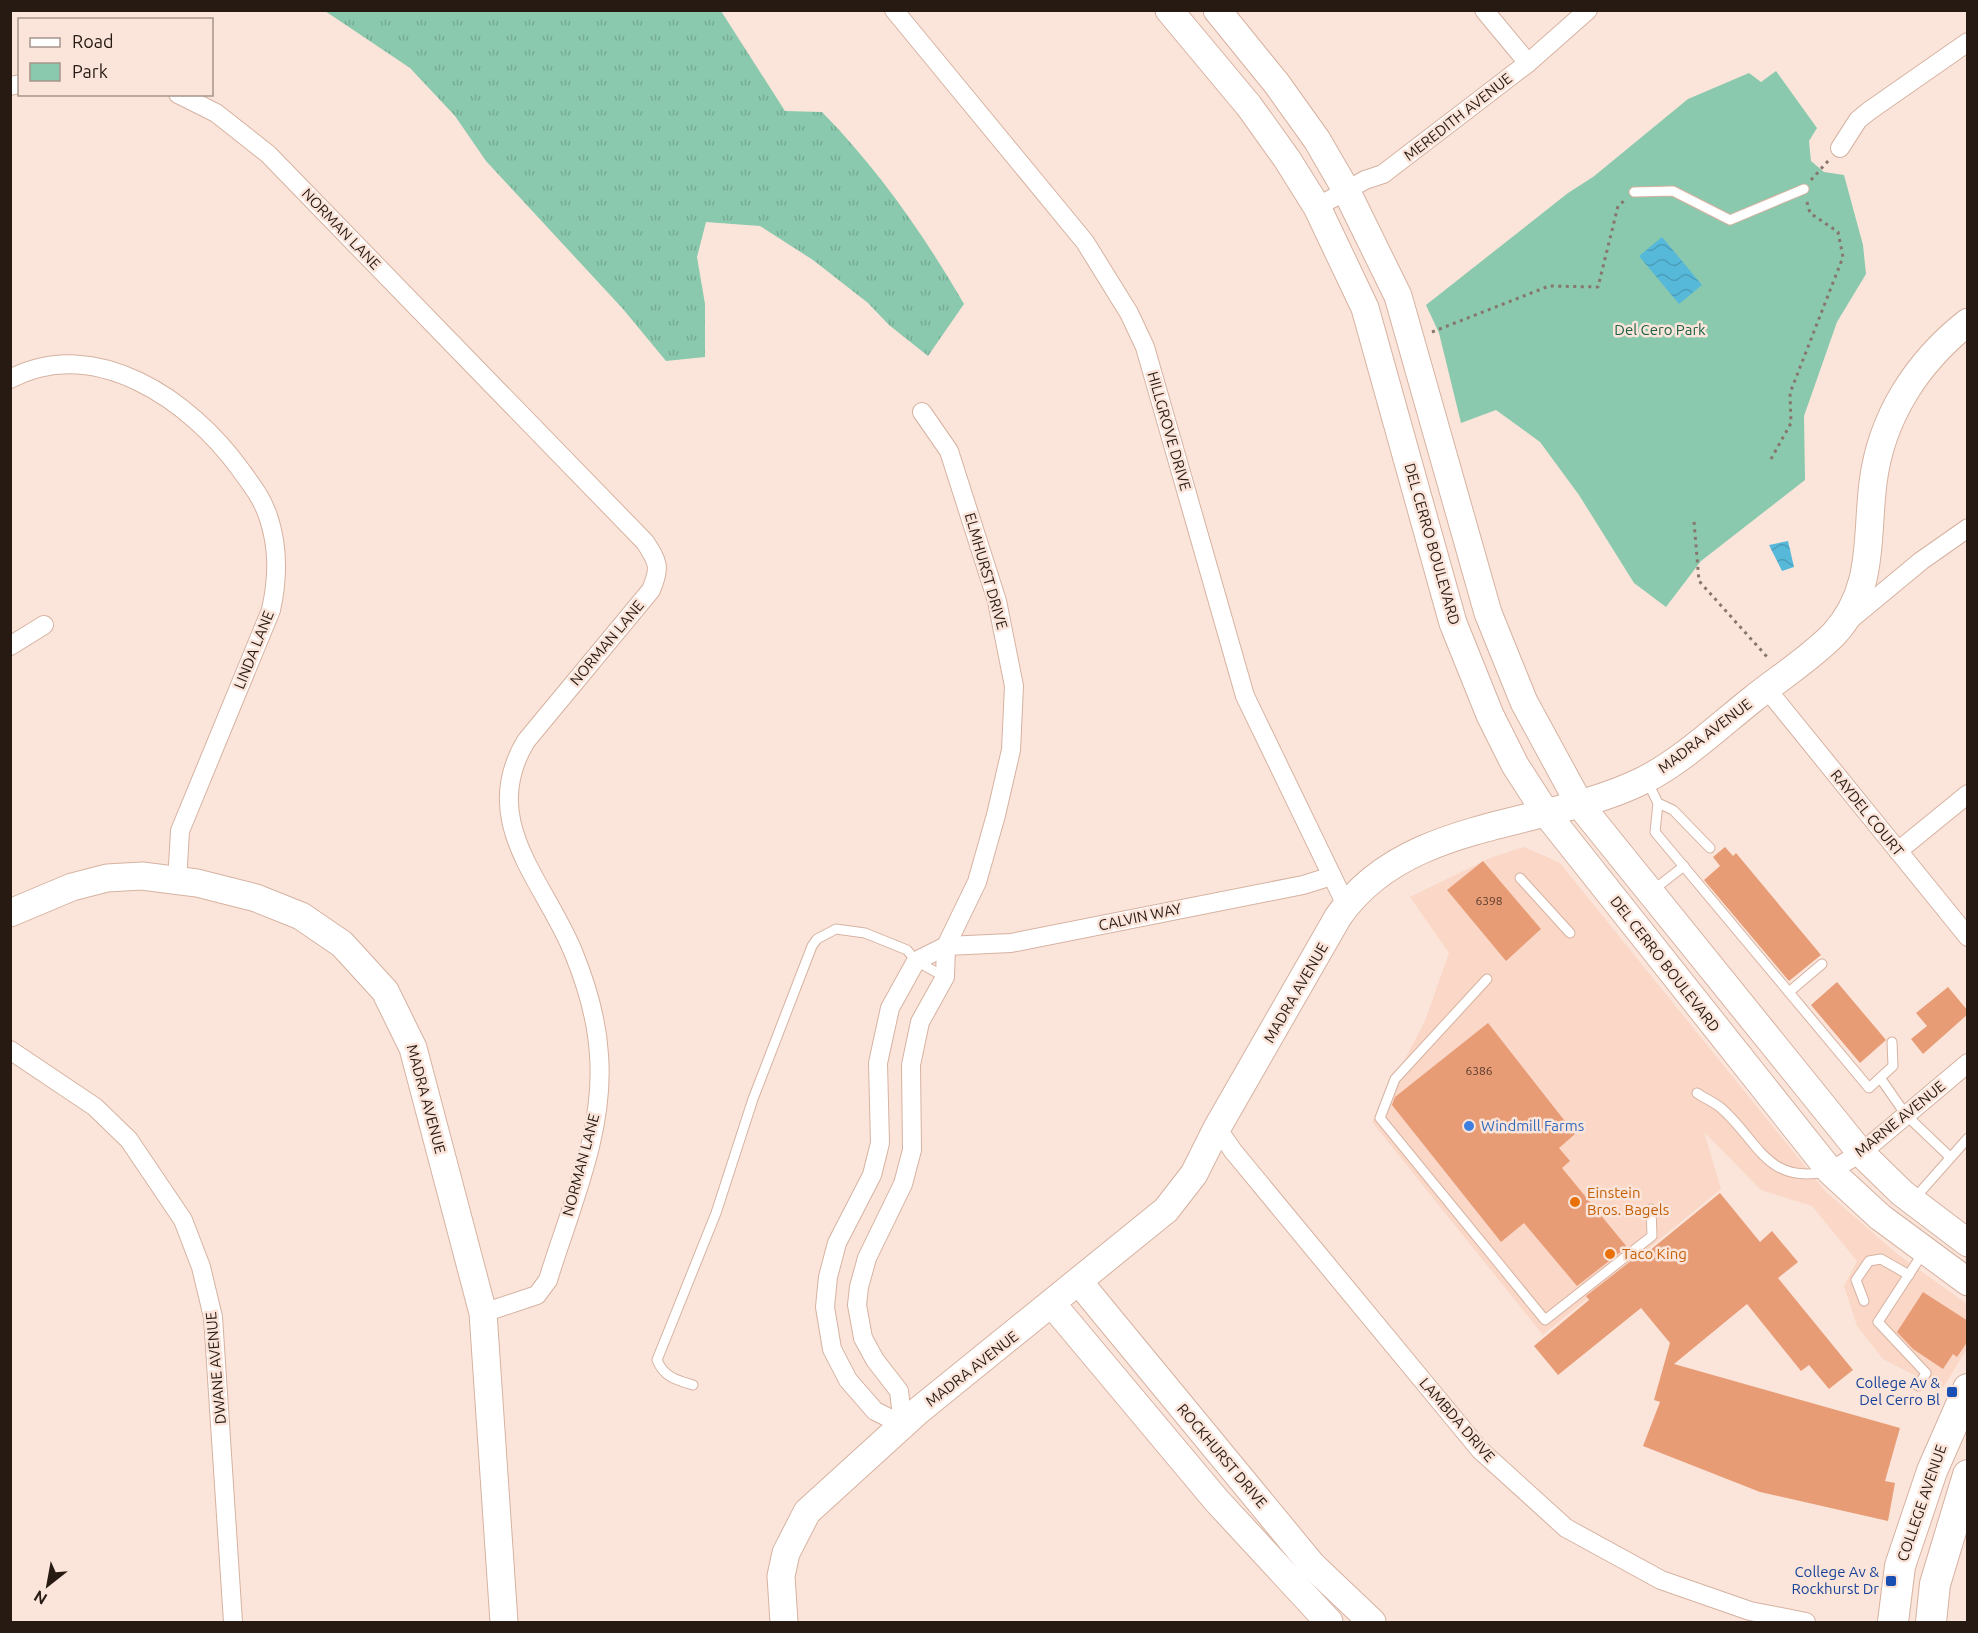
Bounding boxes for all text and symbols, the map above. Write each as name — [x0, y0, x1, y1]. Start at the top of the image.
legend — [18, 18, 213, 96]
text: Road — [72, 31, 114, 51]
text: Park — [72, 61, 108, 81]
street label: MEREDITH AVENUE — [1400, 69, 1515, 164]
street label: NORMAN LANE — [299, 185, 384, 273]
park label: Del Cero Park — [1614, 321, 1706, 338]
street label: HILLGROVE DRIVE — [1144, 369, 1195, 492]
street label: DEL CERRO BOULEVARD — [1401, 461, 1464, 627]
street label: ELMHURST DRIVE — [962, 511, 1011, 631]
street label: NORMAN LANE — [566, 597, 647, 689]
street label: LINDA LANE — [230, 608, 277, 691]
street label: MADRA AVENUE — [1655, 695, 1755, 776]
street label: RAYDEL COURT — [1827, 766, 1908, 860]
street label: DEL CERRO BOULEVARD — [1607, 893, 1724, 1035]
house number: 6398 — [1475, 894, 1503, 907]
street label: CALVIN WAY — [1097, 899, 1183, 934]
street label: MADRA AVENUE — [1260, 940, 1331, 1046]
street label: MADRA AVENUE — [404, 1042, 449, 1155]
house number: 6386 — [1465, 1064, 1493, 1077]
street label: MARNE AVENUE — [1851, 1077, 1948, 1160]
street label: NORMAN LANE — [559, 1112, 602, 1218]
place label: Windmill Farms — [1481, 1117, 1584, 1134]
marker: Windmill Farms — [1462, 1119, 1476, 1133]
place label: Einstein Bros. Bagels — [1587, 1184, 1669, 1218]
marker: Einstein Bros. Bagels — [1568, 1195, 1582, 1209]
place label: Taco King — [1622, 1245, 1687, 1262]
marker: Taco King — [1603, 1247, 1617, 1261]
street label: DWANE AVENUE — [202, 1311, 229, 1425]
street label: MADRA AVENUE — [922, 1327, 1021, 1410]
street label: LAMBDA DRIVE — [1416, 1374, 1498, 1465]
place label: College Av & Del Cerro Bl — [1855, 1374, 1940, 1408]
marker: College Av & Del Cerro Bl — [1945, 1385, 1959, 1399]
street label: ROCKHURST DRIVE — [1174, 1400, 1271, 1511]
street label: COLLEGE AVENUE — [1894, 1442, 1949, 1563]
north arrow — [18, 1555, 78, 1615]
place label: College Av & Rockhurst Dr — [1791, 1563, 1879, 1597]
marker: College Av & Rockhurst Dr — [1884, 1574, 1898, 1588]
text: N — [31, 1587, 50, 1609]

